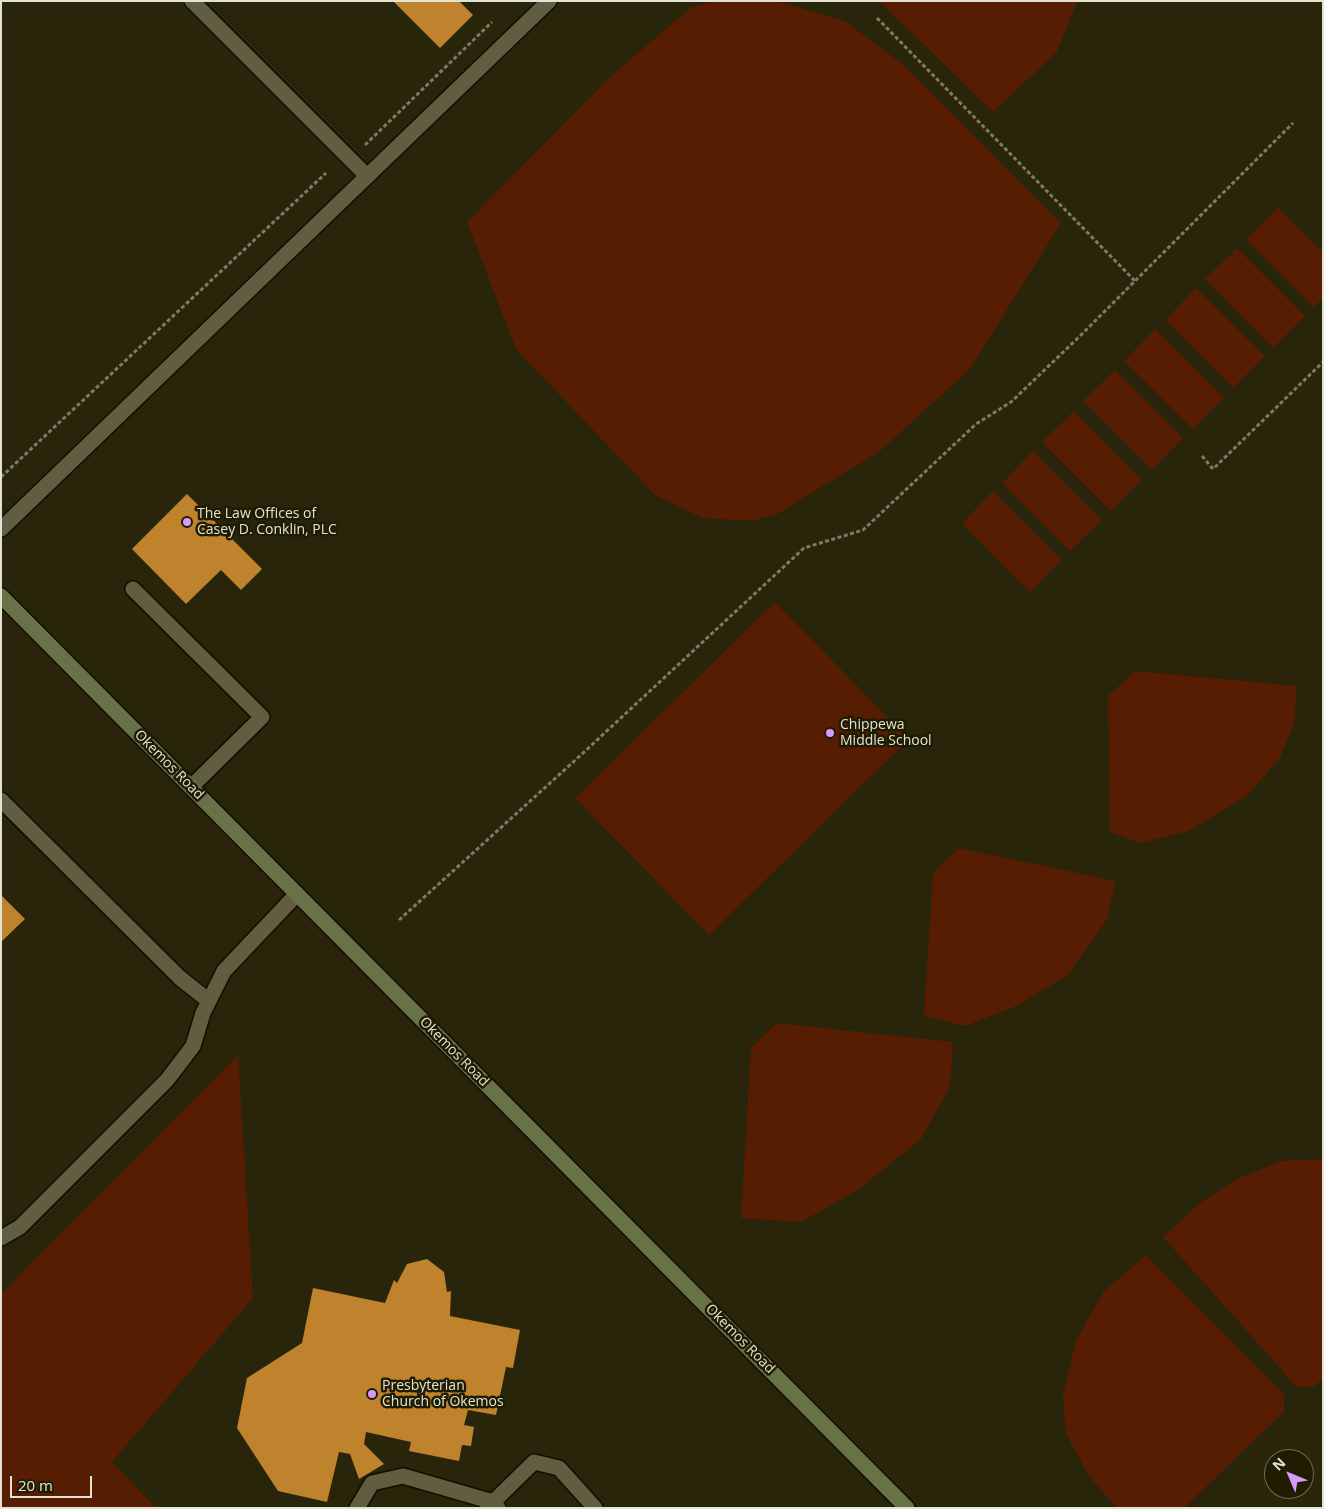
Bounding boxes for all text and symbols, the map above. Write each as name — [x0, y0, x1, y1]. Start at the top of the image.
place label: The Law Offices of Casey D. Conklin, PLC — [197, 506, 337, 538]
marker: The Law Offices of Casey D. Conklin, PLC — [181, 516, 193, 528]
place label: Chippewa Middle School — [840, 717, 932, 750]
street label: Okemos Road — [131, 727, 207, 803]
marker: Chippewa Middle School — [824, 727, 836, 739]
street label: Okemos Road — [416, 1014, 492, 1090]
street label: Okemos Road — [702, 1301, 778, 1377]
place label: Presbyterian Church of Okemos — [382, 1378, 504, 1410]
marker: Presbyterian Church of Okemos — [366, 1388, 378, 1400]
north arrow — [1264, 1449, 1314, 1499]
text: N — [1268, 1453, 1289, 1474]
scale bar — [12, 1466, 95, 1498]
text: 20 m — [18, 1475, 53, 1495]

